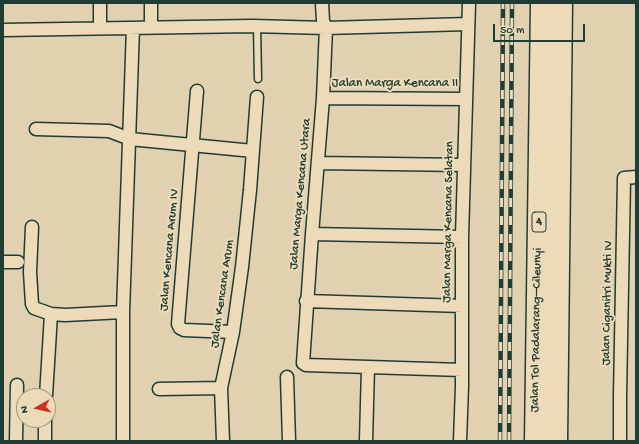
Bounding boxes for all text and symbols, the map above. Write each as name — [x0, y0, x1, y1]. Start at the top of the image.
scale bar — [495, 16, 587, 42]
text: 50 m — [500, 24, 525, 38]
street label: Jalan Marga Kencana II — [332, 76, 458, 92]
street label: Jalan Marga Kencana Utara — [287, 118, 315, 270]
street label: Jalan Marga Kencana Selatan — [440, 141, 458, 303]
street label: Jalan Kencana Arum IV — [157, 188, 183, 312]
road number: 4 — [532, 212, 546, 232]
street label: Jalan Kencana Arum — [208, 239, 238, 349]
street label: Jalan Ciganitri Mukti IV — [599, 240, 617, 366]
street label: Jalan Tol Padalarang–Cileunyi — [528, 248, 546, 412]
north arrow — [16, 388, 56, 428]
text: N — [19, 405, 32, 414]

